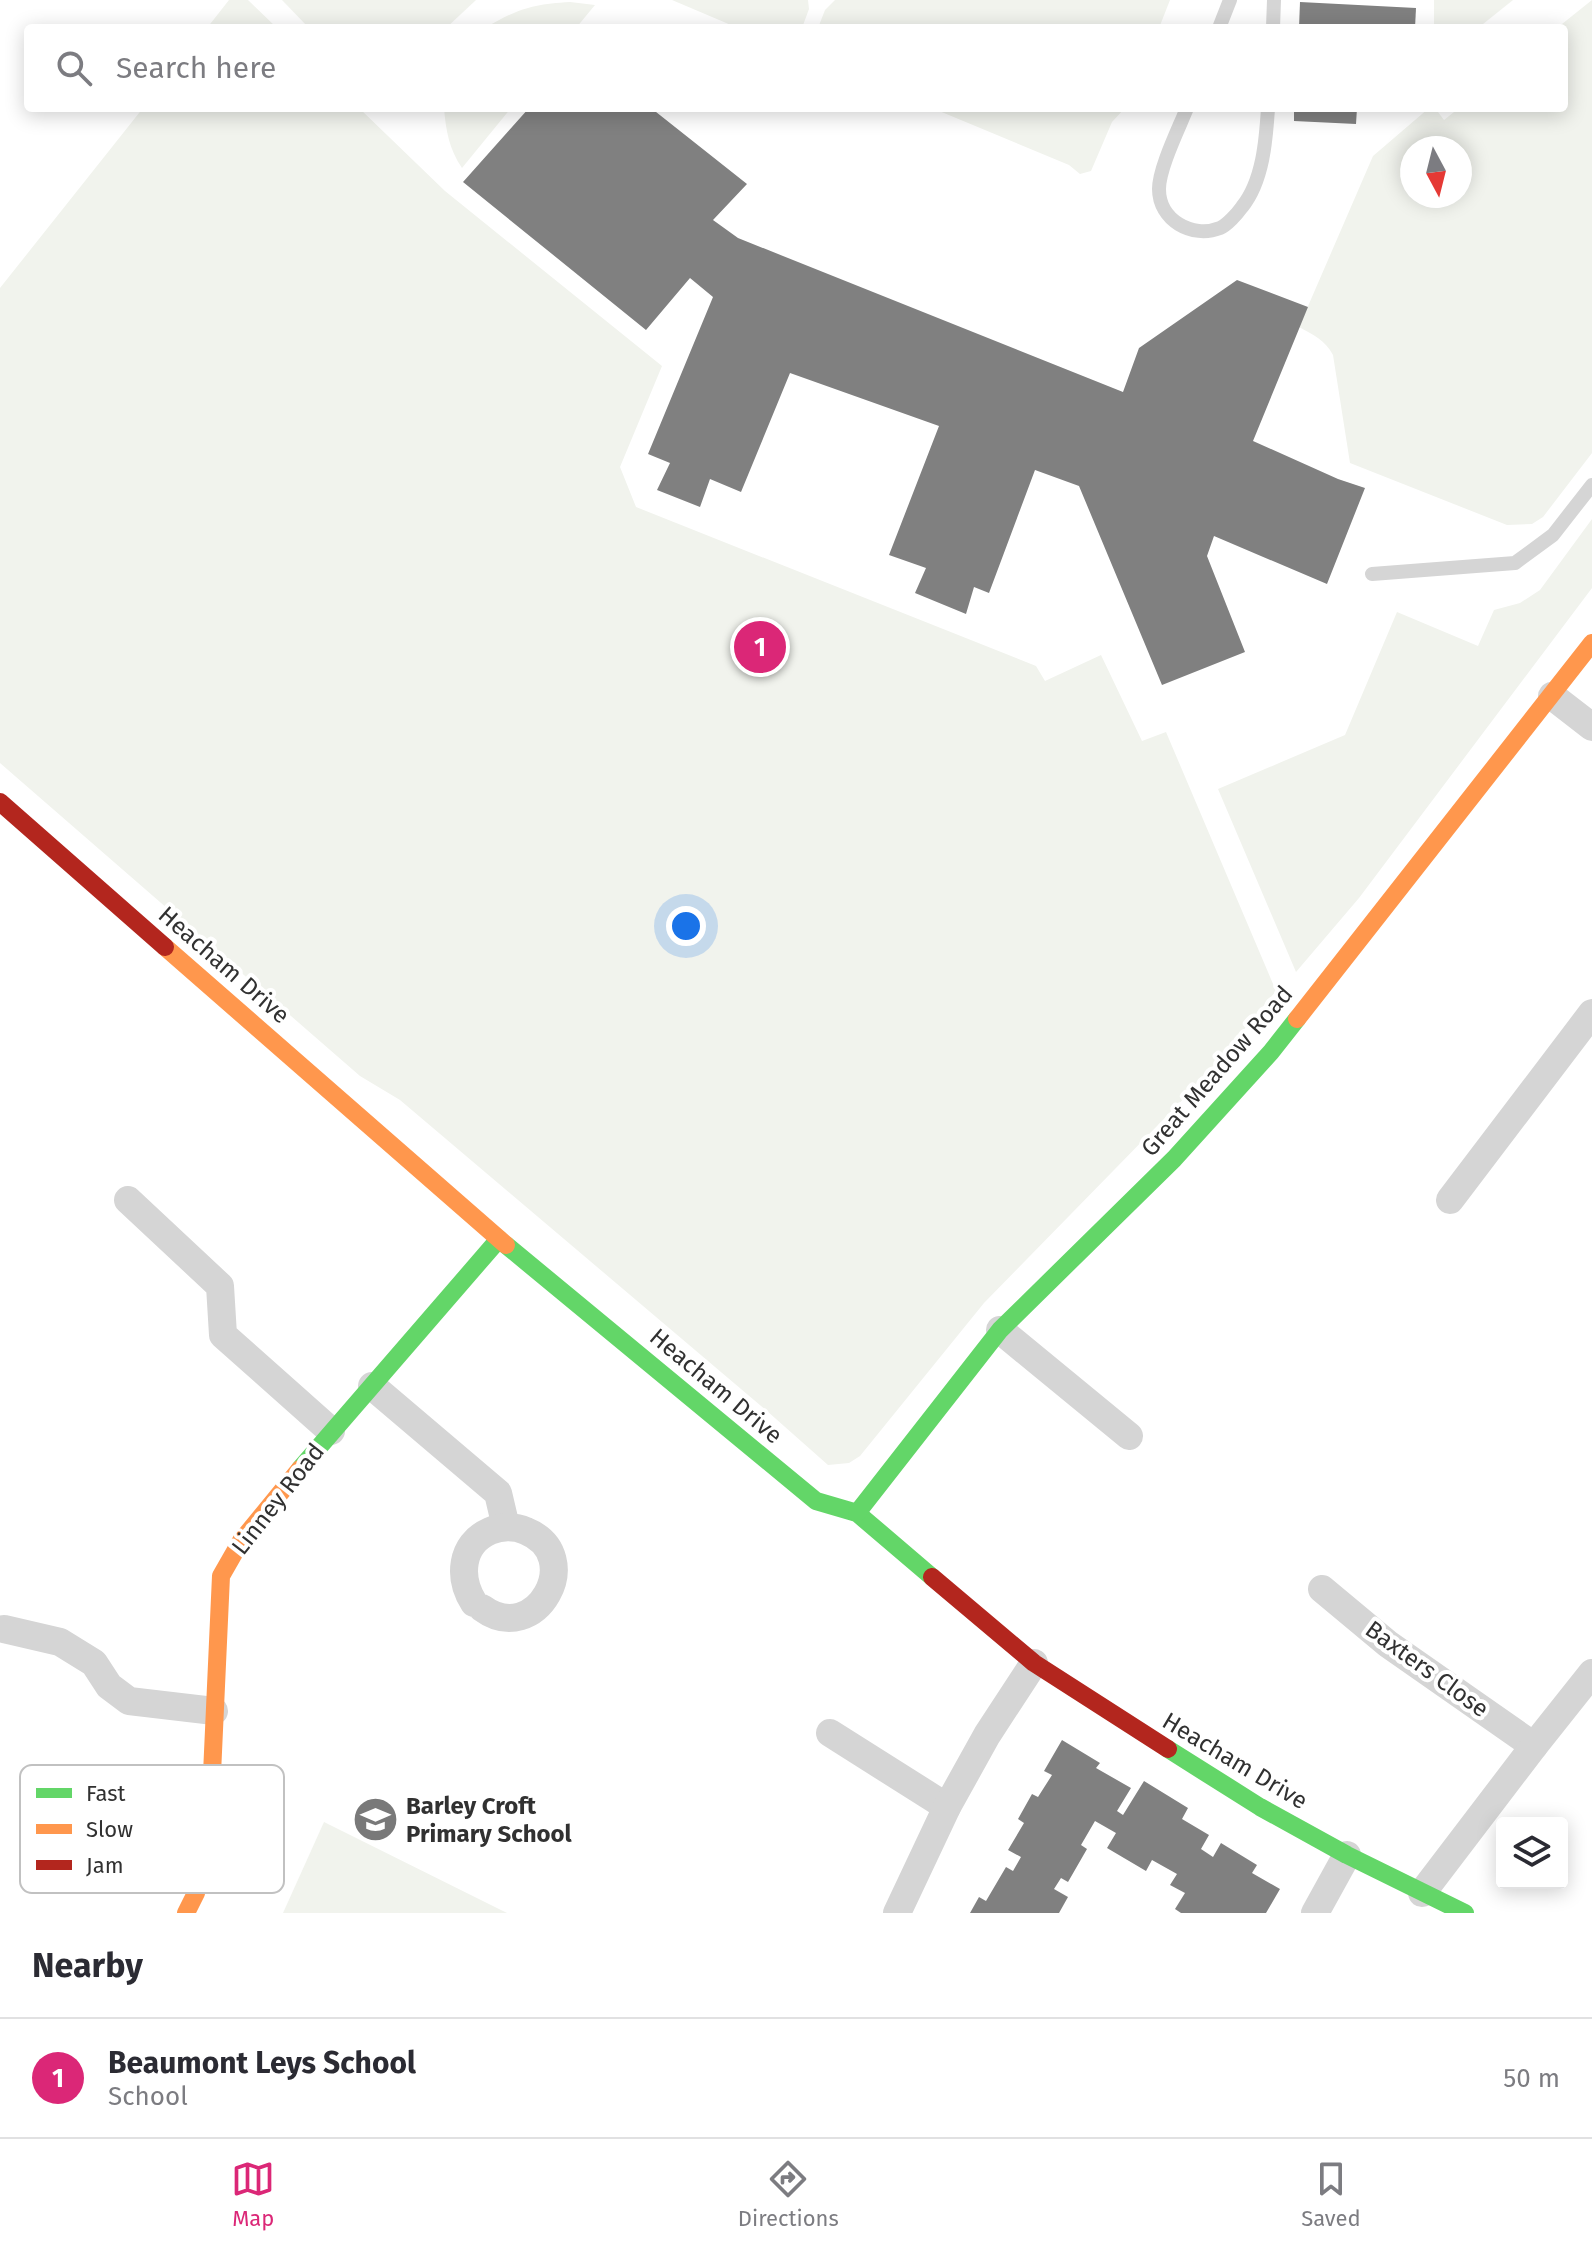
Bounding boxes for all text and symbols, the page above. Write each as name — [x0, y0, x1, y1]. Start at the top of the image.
search box — [24, 24, 1568, 112]
icon: search — [52, 46, 96, 90]
text: Search here — [116, 50, 276, 86]
north arrow — [1400, 136, 1472, 208]
pin: 1 — [734, 617, 786, 677]
street label: Heacham Drive — [153, 901, 295, 1029]
your location — [666, 906, 706, 946]
street label: Great Meadow Road — [1135, 980, 1299, 1162]
street label: Heacham Drive — [644, 1323, 788, 1449]
street label: Linney Road — [226, 1438, 330, 1560]
street label: Baxters Close — [1360, 1615, 1494, 1723]
street label: Heacham Drive — [1157, 1707, 1313, 1815]
legend — [20, 1765, 284, 1893]
text: Fast — [86, 1780, 126, 1807]
place label: Barley Croft Primary School — [406, 1792, 573, 1848]
school or university icon: Barley Croft Primary School — [351, 1796, 399, 1844]
text: Slow — [86, 1816, 133, 1843]
map controls — [1496, 1817, 1568, 1889]
button: layers — [1496, 1817, 1568, 1889]
text: Jam — [86, 1852, 124, 1879]
text: Nearby — [32, 1945, 143, 1986]
text: Beaumont Leys School — [108, 2045, 416, 2081]
text: 1 — [52, 2063, 64, 2094]
text: 50 m — [1503, 2063, 1560, 2094]
text: School — [108, 2081, 188, 2112]
tab: Map — [231, 2157, 275, 2232]
tab: Directions — [738, 2157, 839, 2232]
tab: Saved — [1301, 2157, 1361, 2232]

